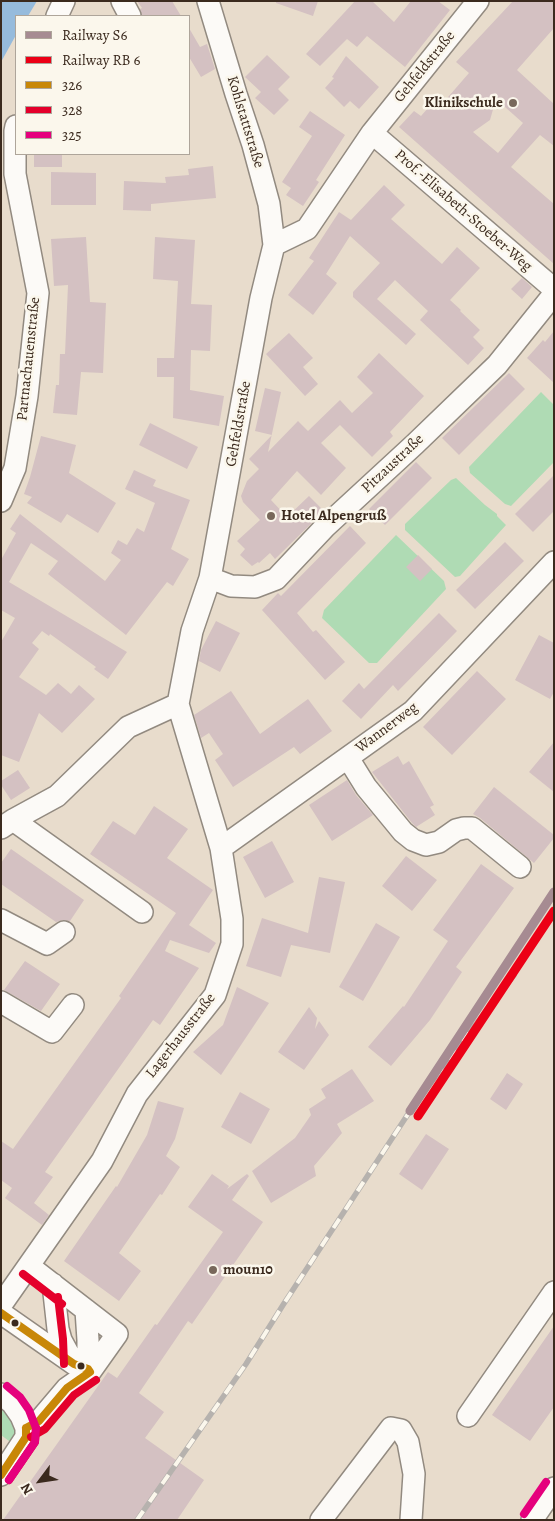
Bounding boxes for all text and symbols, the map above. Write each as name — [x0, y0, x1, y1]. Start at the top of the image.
legend — [15, 15, 190, 155]
text: Railway S6 — [62, 25, 127, 45]
street label: Gehfeldstraße — [391, 28, 459, 106]
text: Railway RB 6 — [62, 50, 140, 70]
street label: Kohlstattstraße — [222, 74, 268, 170]
text: 326 — [62, 75, 82, 95]
place label: Klinikschule — [425, 94, 503, 112]
marker: Klinikschule — [507, 97, 519, 109]
text: 328 — [62, 100, 83, 120]
text: 325 — [62, 125, 82, 145]
street label: Prof.-Elisabeth-Stoeber-Weg — [390, 146, 536, 276]
street label: Partnachauenstraße — [14, 296, 44, 422]
street label: Gehfeldstraße — [223, 380, 255, 468]
street label: Pitzaustraße — [358, 431, 428, 497]
place label: Hotel Alpengruß — [281, 507, 386, 525]
marker: Hotel Alpengruß — [265, 510, 277, 522]
street label: Wannerweg — [352, 699, 422, 757]
street label: Lagerhausstraße — [142, 990, 220, 1082]
place label: moun10 — [223, 1261, 273, 1279]
marker: moun10 — [207, 1264, 219, 1276]
unlabelled marker — [10, 1318, 20, 1328]
unlabelled marker — [76, 1361, 86, 1371]
north arrow — [15, 1456, 65, 1506]
text: N — [16, 1480, 37, 1498]

